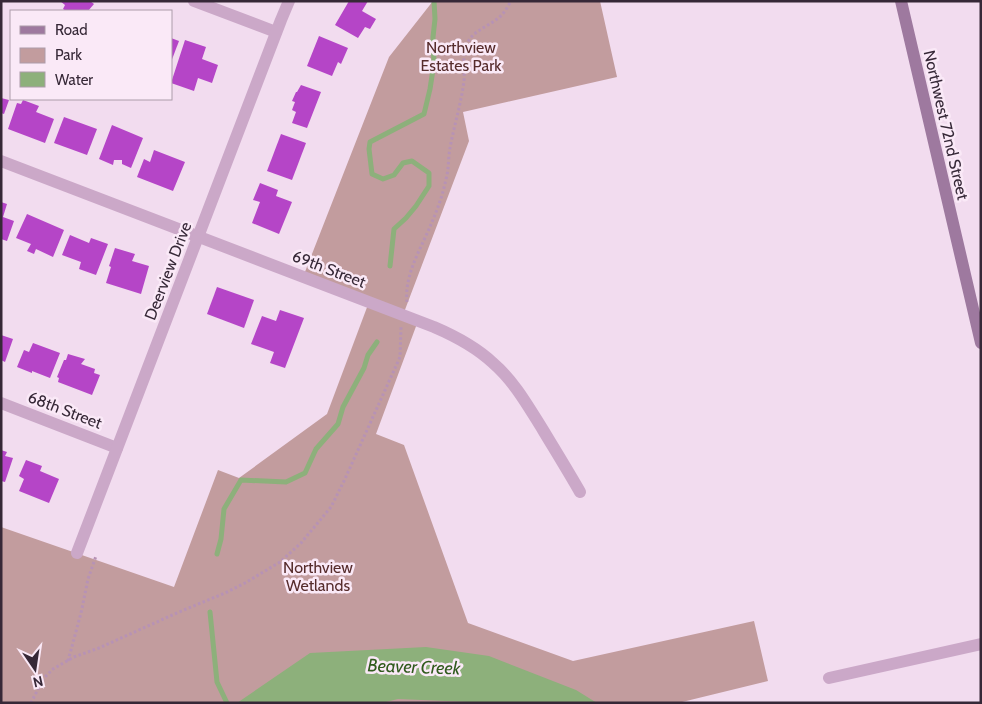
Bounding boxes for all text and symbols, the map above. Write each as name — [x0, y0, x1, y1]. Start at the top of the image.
legend — [10, 10, 172, 100]
text: Road — [55, 21, 88, 39]
park label: Northview Estates Park — [421, 38, 502, 75]
text: Park — [55, 46, 82, 64]
street label: Northwest 72nd Street — [920, 48, 973, 202]
text: Water — [55, 71, 93, 89]
street label: Deerview Drive — [141, 219, 195, 323]
street label: 69th Street — [290, 246, 369, 292]
street label: 68th Street — [25, 387, 105, 433]
park label: Northview Wetlands — [283, 558, 353, 595]
north arrow — [10, 644, 60, 694]
water label: Beaver Creek — [367, 654, 462, 680]
text: N — [31, 672, 45, 692]

